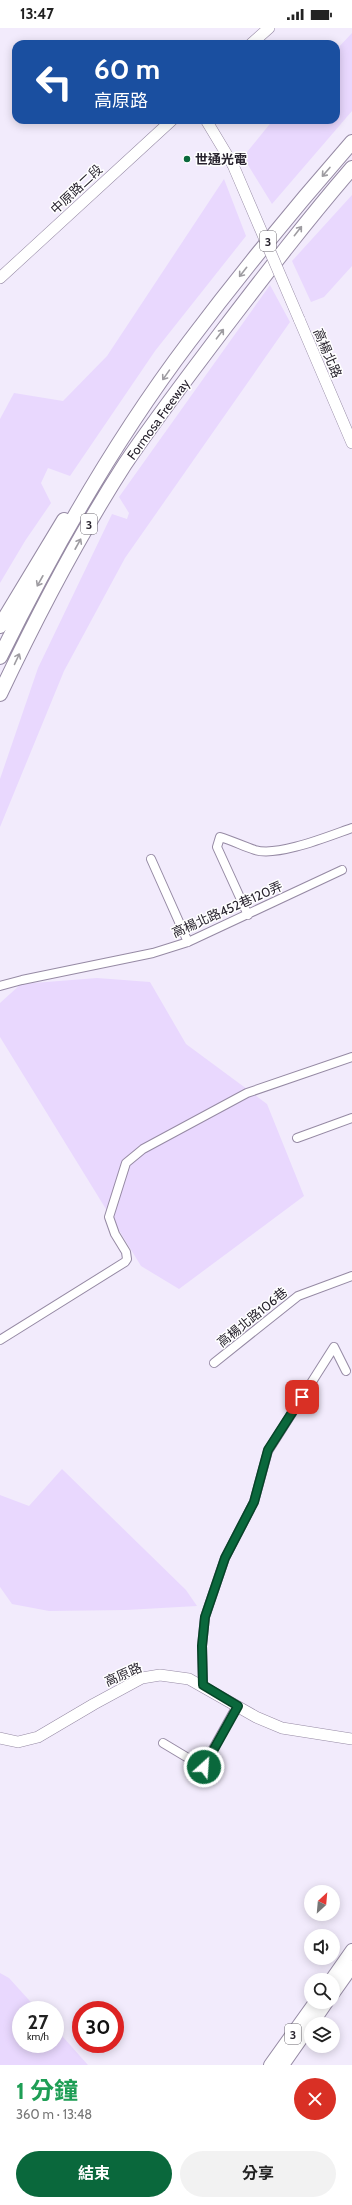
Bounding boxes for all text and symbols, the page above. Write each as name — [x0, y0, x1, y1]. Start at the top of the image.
text: 13:47 — [20, 5, 54, 23]
text: 60 m — [94, 52, 160, 86]
icon: left — [28, 56, 80, 108]
text: 高原路 — [94, 90, 148, 112]
place label: 世通光電 — [195, 151, 247, 167]
marker: 世通光電 — [182, 154, 192, 164]
street label: 中原路二段 — [47, 161, 105, 217]
one-way arrow — [322, 167, 331, 177]
one-way arrow — [294, 225, 303, 236]
road number: 3 — [260, 231, 276, 251]
one-way arrow — [239, 266, 248, 277]
street label: 高楊北路 — [310, 326, 346, 380]
one-way arrow — [216, 329, 224, 340]
one-way arrow — [162, 369, 170, 380]
street label: Formosa Freeway — [123, 375, 193, 463]
road number: 3 — [81, 514, 97, 534]
one-way arrow — [74, 538, 82, 550]
one-way arrow — [35, 575, 43, 587]
one-way arrow — [14, 653, 21, 665]
street label: 高楊北路452巷120弄 — [169, 877, 285, 941]
street label: 高楊北路106巷 — [214, 1284, 290, 1350]
pin — [285, 1380, 319, 1414]
icon: arrive — [291, 1386, 313, 1408]
street label: 高原路 — [102, 1659, 144, 1689]
position arrow — [183, 1746, 225, 1788]
north arrow — [304, 1885, 340, 1921]
map controls — [304, 1885, 340, 2053]
button: sound — [304, 1929, 340, 1965]
button: search — [304, 1973, 340, 2009]
speed limit sign: 30 — [72, 2001, 124, 2053]
text: 27 — [28, 2010, 48, 2034]
button: layers — [304, 2017, 340, 2053]
road number: 3 — [285, 2024, 301, 2044]
text: km/h — [27, 2030, 49, 2043]
text: 1 分鐘 — [16, 2076, 78, 2105]
button: close — [294, 2078, 336, 2120]
text: 360 m · 13:48 — [16, 2106, 92, 2122]
button: 結束 — [16, 2151, 172, 2197]
button: 分享 — [180, 2151, 336, 2197]

